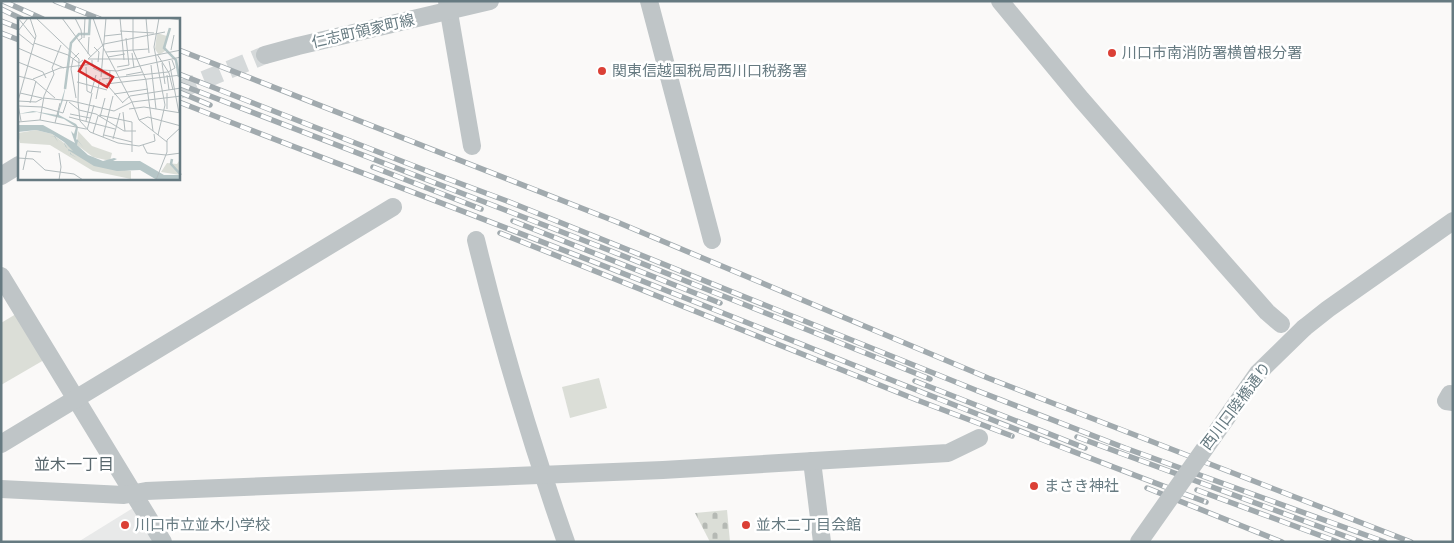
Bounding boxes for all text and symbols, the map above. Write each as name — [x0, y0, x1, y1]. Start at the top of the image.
street label: 仁志町領家町線 — [310, 9, 416, 51]
inset map — [18, 18, 180, 180]
place label: 川口市南消防署横曽根分署 — [1122, 43, 1302, 61]
marker: 川口市南消防署横曽根分署 — [1106, 47, 1118, 59]
place label: 関東信越国税局西川口税務署 — [612, 61, 807, 79]
marker: 関東信越国税局西川口税務署 — [596, 65, 608, 77]
street label: 西川口陸橋通り — [1196, 358, 1274, 453]
district label: 並木一丁目 — [34, 454, 114, 473]
place label: まさき神社 — [1044, 476, 1119, 494]
marker: まさき神社 — [1028, 480, 1040, 492]
place label: 川口市立並木小学校 — [135, 515, 270, 533]
place label: 並木二丁目会館 — [756, 515, 861, 533]
marker: 川口市立並木小学校 — [119, 519, 131, 531]
marker: 並木二丁目会館 — [740, 519, 752, 531]

